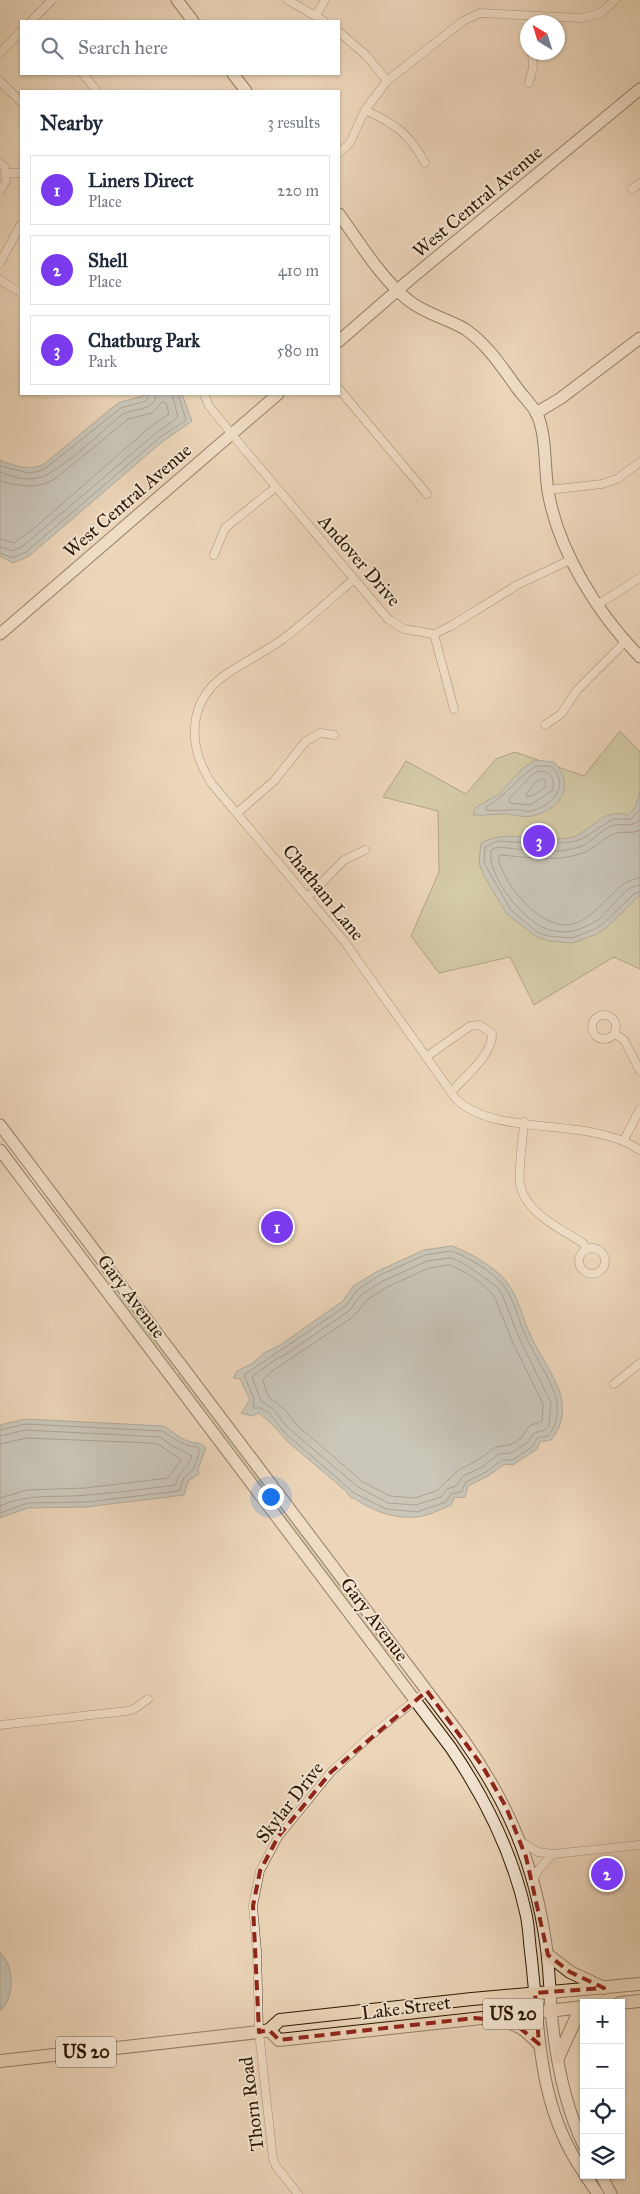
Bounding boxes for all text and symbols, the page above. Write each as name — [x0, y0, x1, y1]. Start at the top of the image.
north arrow — [520, 15, 565, 60]
search box — [20, 20, 340, 75]
icon: search — [38, 34, 66, 62]
text: Search here — [78, 36, 168, 59]
text: Nearby — [40, 110, 103, 136]
text: 3 results — [267, 113, 320, 132]
street label: West Central Avenue — [408, 140, 547, 262]
text: Liners Direct — [88, 169, 193, 192]
text: 1 — [54, 181, 60, 200]
text: 220 m — [277, 181, 319, 200]
text: Place — [88, 192, 122, 211]
text: Shell — [88, 249, 128, 272]
text: 2 — [53, 261, 61, 280]
text: 410 m — [278, 261, 319, 280]
text: Place — [88, 272, 122, 291]
text: Chatburg Park — [88, 329, 200, 352]
text: 3 — [54, 341, 60, 360]
text: 580 m — [277, 341, 319, 360]
text: Park — [88, 352, 117, 371]
street label: West Central Avenue — [59, 438, 196, 562]
street label: Andover Drive — [313, 509, 406, 611]
pin: 3 — [523, 822, 555, 860]
street label: Chatham Lane — [278, 840, 369, 945]
pin: 1 — [261, 1208, 293, 1246]
street label: Gary Avenue — [93, 1250, 171, 1343]
your location — [258, 1484, 284, 1510]
street label: Gary Avenue — [336, 1573, 414, 1666]
street label: Skylar Drive — [251, 1757, 328, 1848]
pin: 2 — [591, 1855, 623, 1893]
street label: Lake Street — [360, 1991, 452, 2024]
road number: US 20 — [483, 1998, 543, 2030]
map controls — [580, 1999, 625, 2179]
button: + — [580, 1999, 625, 2044]
road number: US 20 — [56, 2036, 116, 2068]
button: − — [580, 2044, 625, 2089]
street label: Thorn Road — [234, 2055, 269, 2153]
button: locate — [580, 2089, 625, 2134]
button: layers — [580, 2134, 625, 2179]

